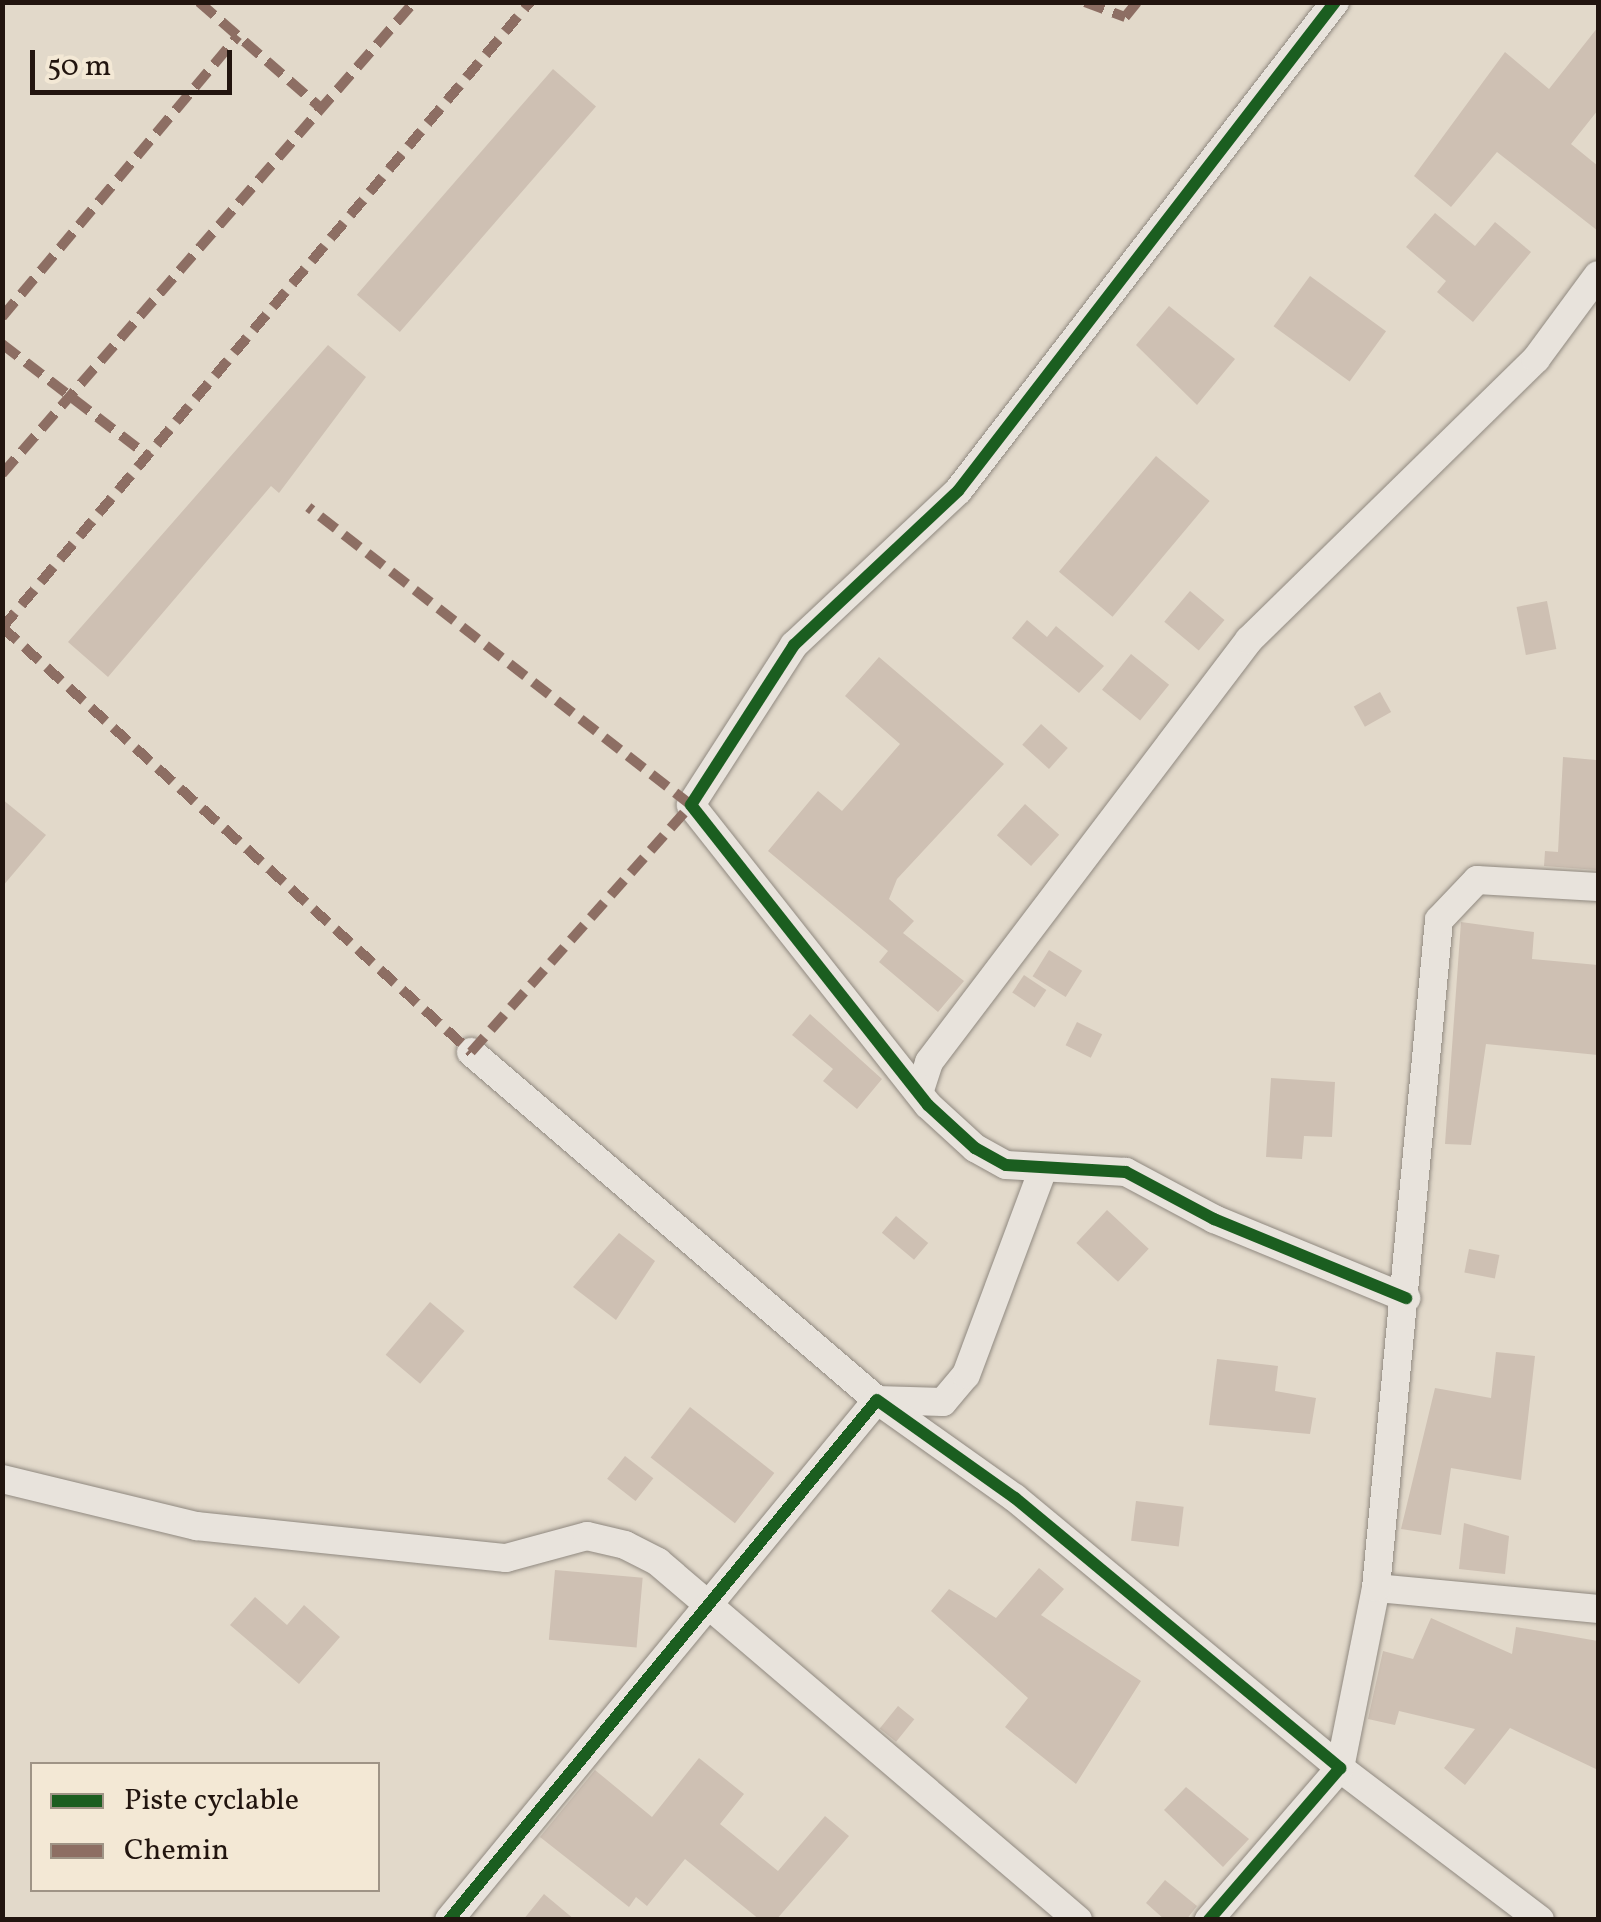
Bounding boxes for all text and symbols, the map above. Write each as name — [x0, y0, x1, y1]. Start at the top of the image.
scale bar — [35, 30, 238, 92]
text: 50 m — [47, 46, 111, 88]
legend — [30, 1762, 380, 1892]
text: Piste cyclable — [124, 1780, 299, 1822]
text: Chemin — [124, 1830, 229, 1872]

